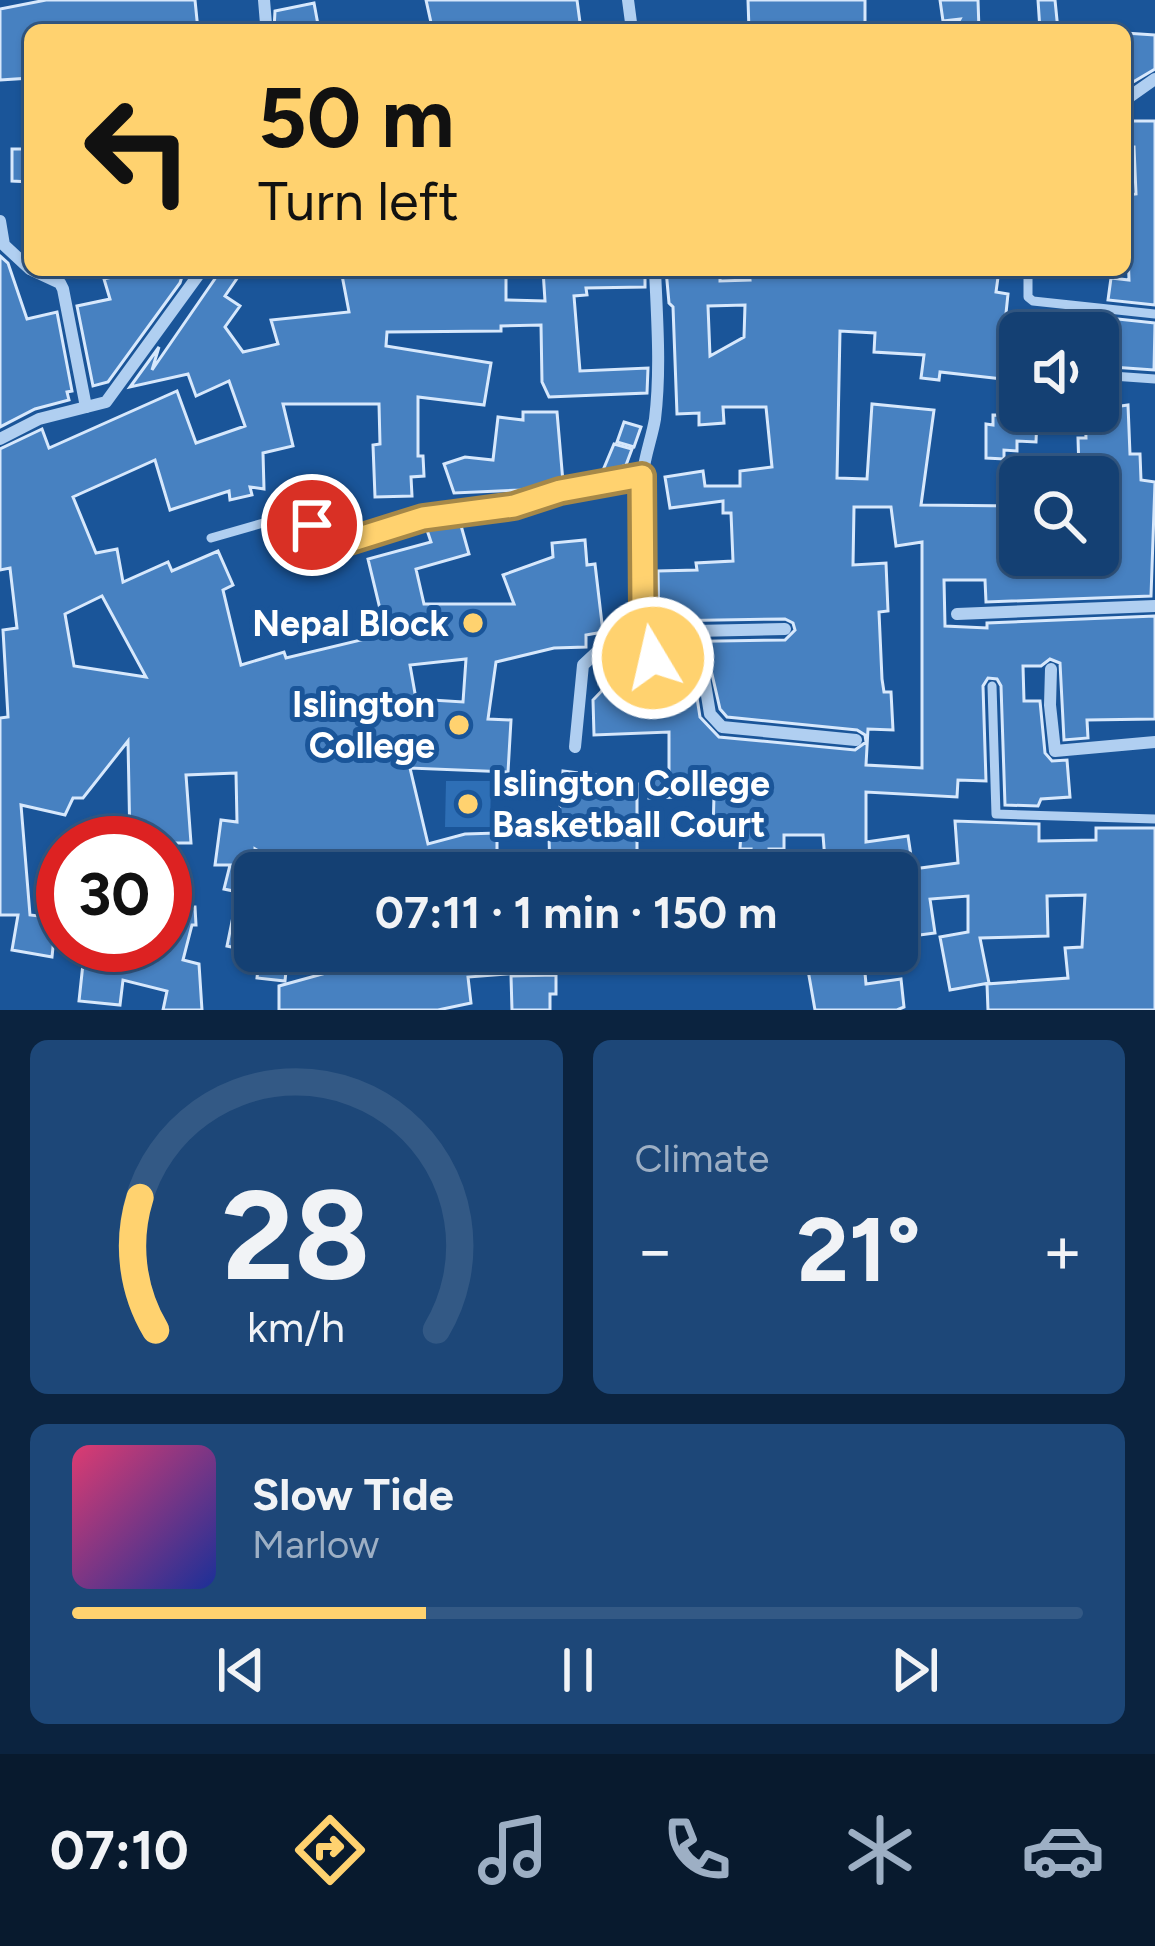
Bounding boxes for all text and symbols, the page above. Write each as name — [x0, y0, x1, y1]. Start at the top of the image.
text: 50 m — [258, 67, 454, 168]
icon: left — [60, 72, 216, 228]
text: Turn left — [258, 169, 459, 234]
map controls — [999, 312, 1119, 576]
button: sound — [999, 312, 1119, 432]
button: search — [999, 456, 1119, 576]
pin — [261, 474, 363, 576]
icon: arrive — [279, 492, 345, 558]
position arrow — [590, 595, 716, 721]
place label: Nepal Block — [252, 602, 450, 645]
marker: Nepal Block — [460, 610, 486, 636]
place label: Islington College — [292, 683, 435, 767]
marker: Islington College — [446, 712, 472, 738]
place label: Islington College Basketball Court — [492, 762, 770, 846]
marker: Islington College Basketball Court — [455, 791, 481, 817]
speed limit sign: 30 — [36, 816, 192, 972]
text: 07:11 · 1 min · 150 m — [375, 885, 777, 939]
text: Climate — [635, 1135, 769, 1182]
text: 28 — [222, 1160, 371, 1310]
text: 21° — [797, 1195, 921, 1304]
text: − — [635, 1210, 676, 1290]
text: + — [1042, 1210, 1083, 1290]
text: km/h — [247, 1301, 345, 1353]
text: Slow Tide — [252, 1467, 454, 1521]
text: Marlow — [252, 1521, 379, 1568]
icon: previous — [208, 1637, 274, 1703]
icon: pause — [545, 1637, 611, 1703]
icon: next — [882, 1637, 948, 1703]
icon: directions — [288, 1808, 372, 1892]
icon: music — [471, 1808, 555, 1892]
icon: phone — [655, 1808, 739, 1892]
icon: climate — [838, 1808, 922, 1892]
icon: car — [1021, 1808, 1105, 1892]
text: 07:10 — [50, 1818, 189, 1883]

